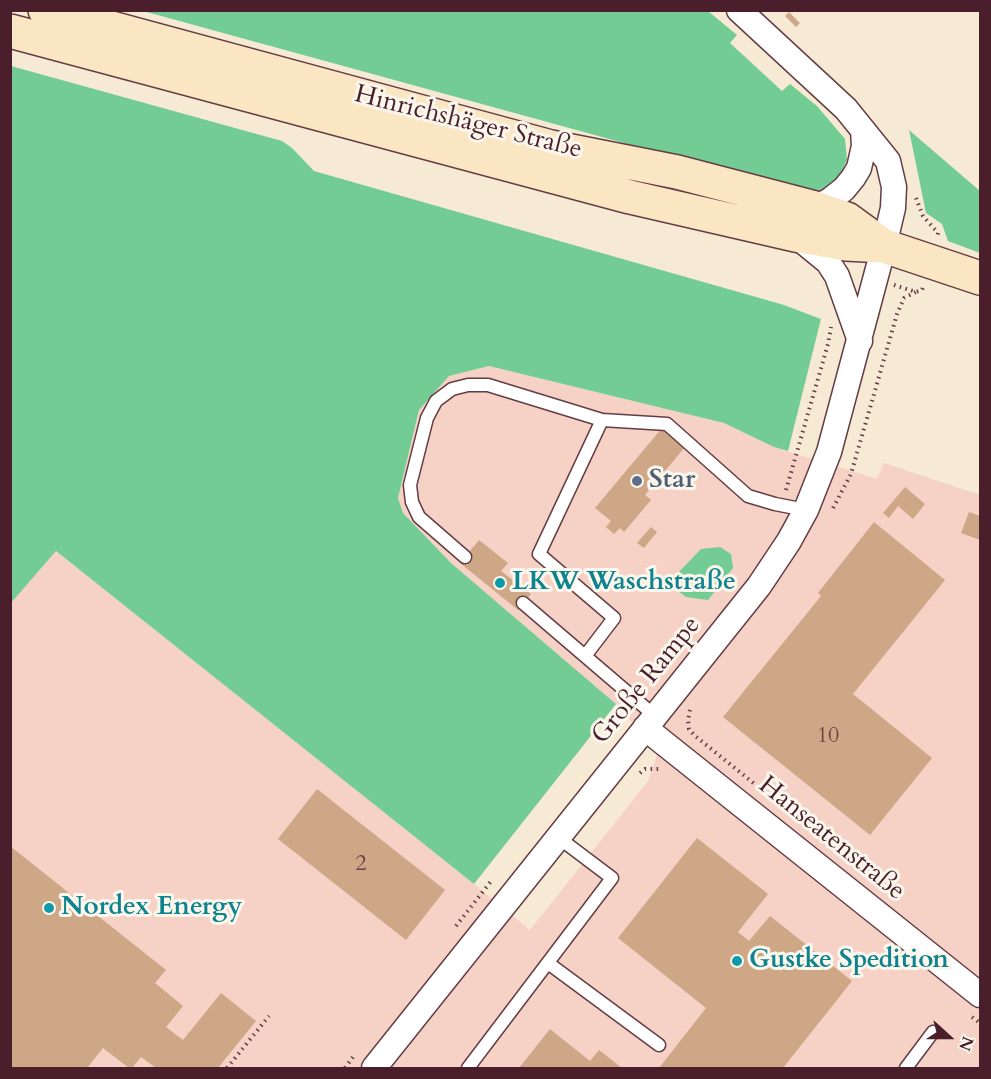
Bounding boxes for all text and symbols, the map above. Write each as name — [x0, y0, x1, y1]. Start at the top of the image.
street label: Hinrichshäger Straße — [351, 80, 585, 166]
place label: Star — [649, 465, 695, 497]
marker: Star — [630, 474, 644, 488]
place label: LKW Waschstraße — [512, 567, 736, 599]
marker: LKW Waschstraße — [493, 576, 507, 590]
street label: Große Rampe — [586, 611, 708, 751]
house number: 10 — [817, 724, 839, 750]
street label: Hanseatenstraße — [752, 770, 910, 908]
house number: 2 — [355, 852, 367, 878]
place label: Nordex Energy — [61, 892, 242, 924]
marker: Nordex Energy — [42, 901, 56, 915]
place label: Gustke Spedition — [749, 945, 949, 977]
marker: Gustke Spedition — [730, 954, 744, 968]
north arrow — [919, 1007, 979, 1067]
text: N — [953, 1033, 979, 1054]

